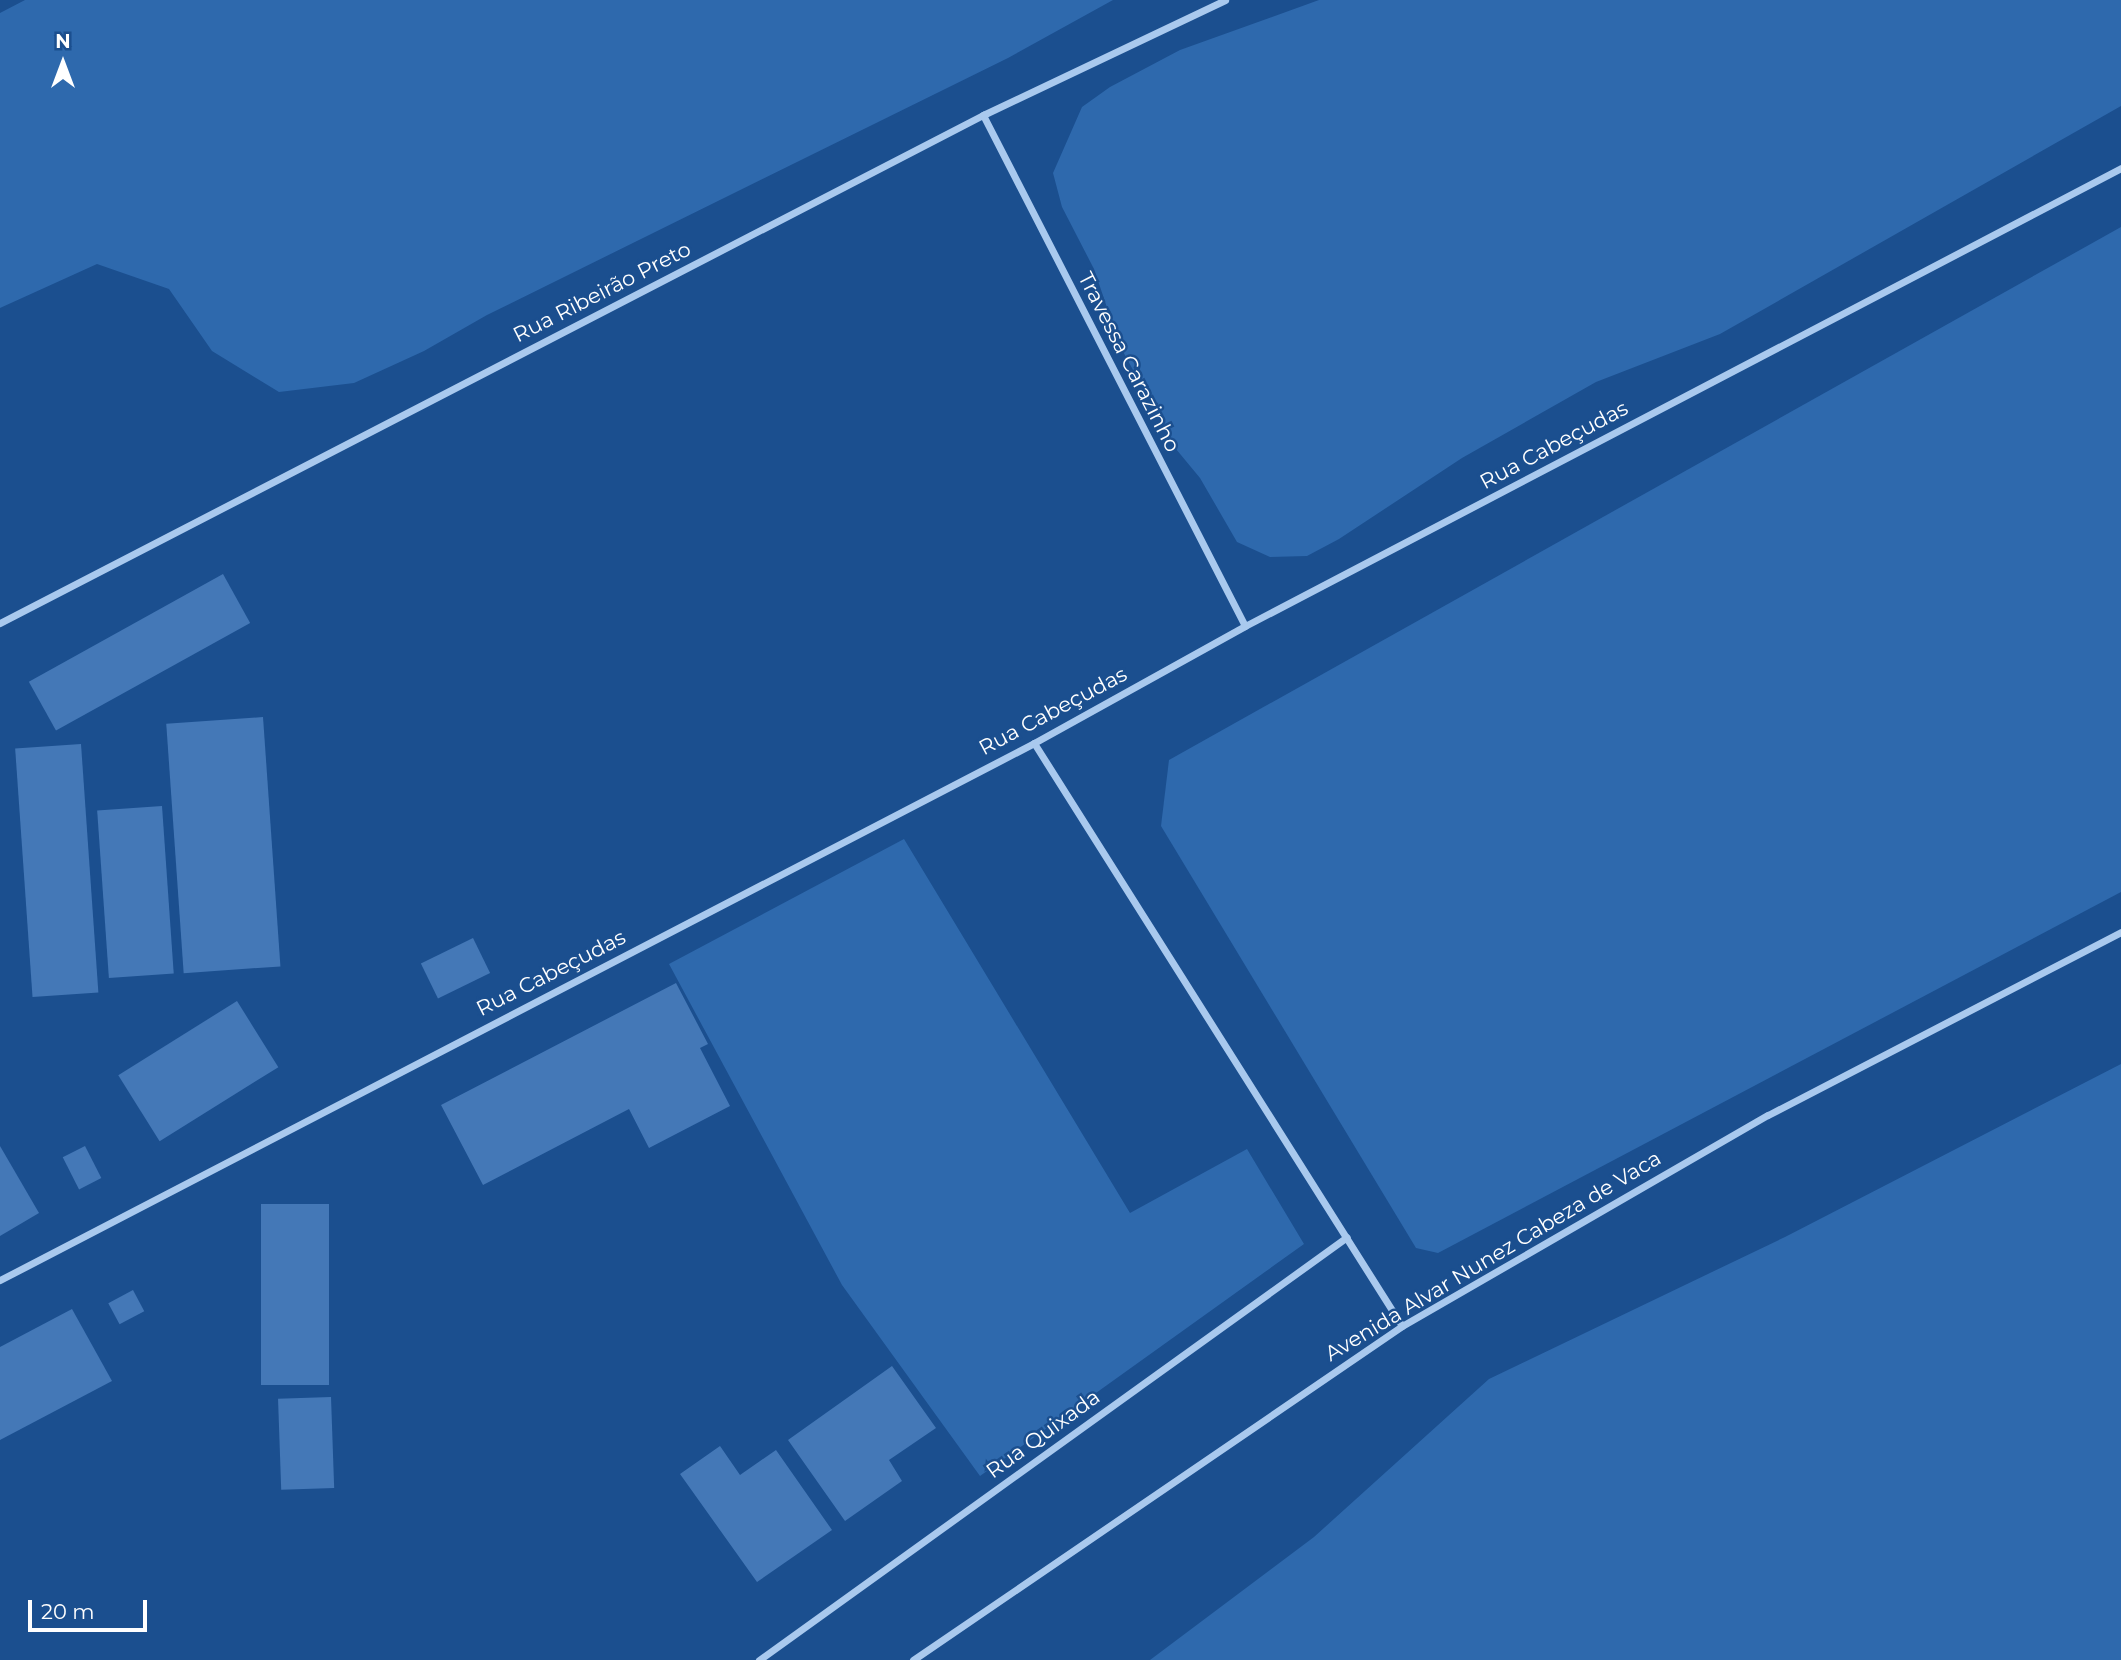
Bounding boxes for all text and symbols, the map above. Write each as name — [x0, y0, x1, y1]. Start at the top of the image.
north arrow — [28, 28, 98, 98]
text: N — [55, 30, 71, 53]
street label: Rua Ribeirão Preto — [509, 236, 695, 348]
street label: Travessa Carazinho — [1073, 268, 1185, 456]
street label: Rua Cabeçudas — [1476, 395, 1632, 495]
street label: Rua Cabeçudas — [975, 661, 1131, 761]
street label: Rua Cabeçudas — [472, 925, 630, 1021]
street label: Avenida Alvar Nunez Cabeza de Vaca — [1320, 1145, 1666, 1367]
street label: Rua Quixada — [981, 1384, 1105, 1484]
scale bar — [32, 1586, 150, 1630]
text: 20 m — [41, 1599, 95, 1624]

